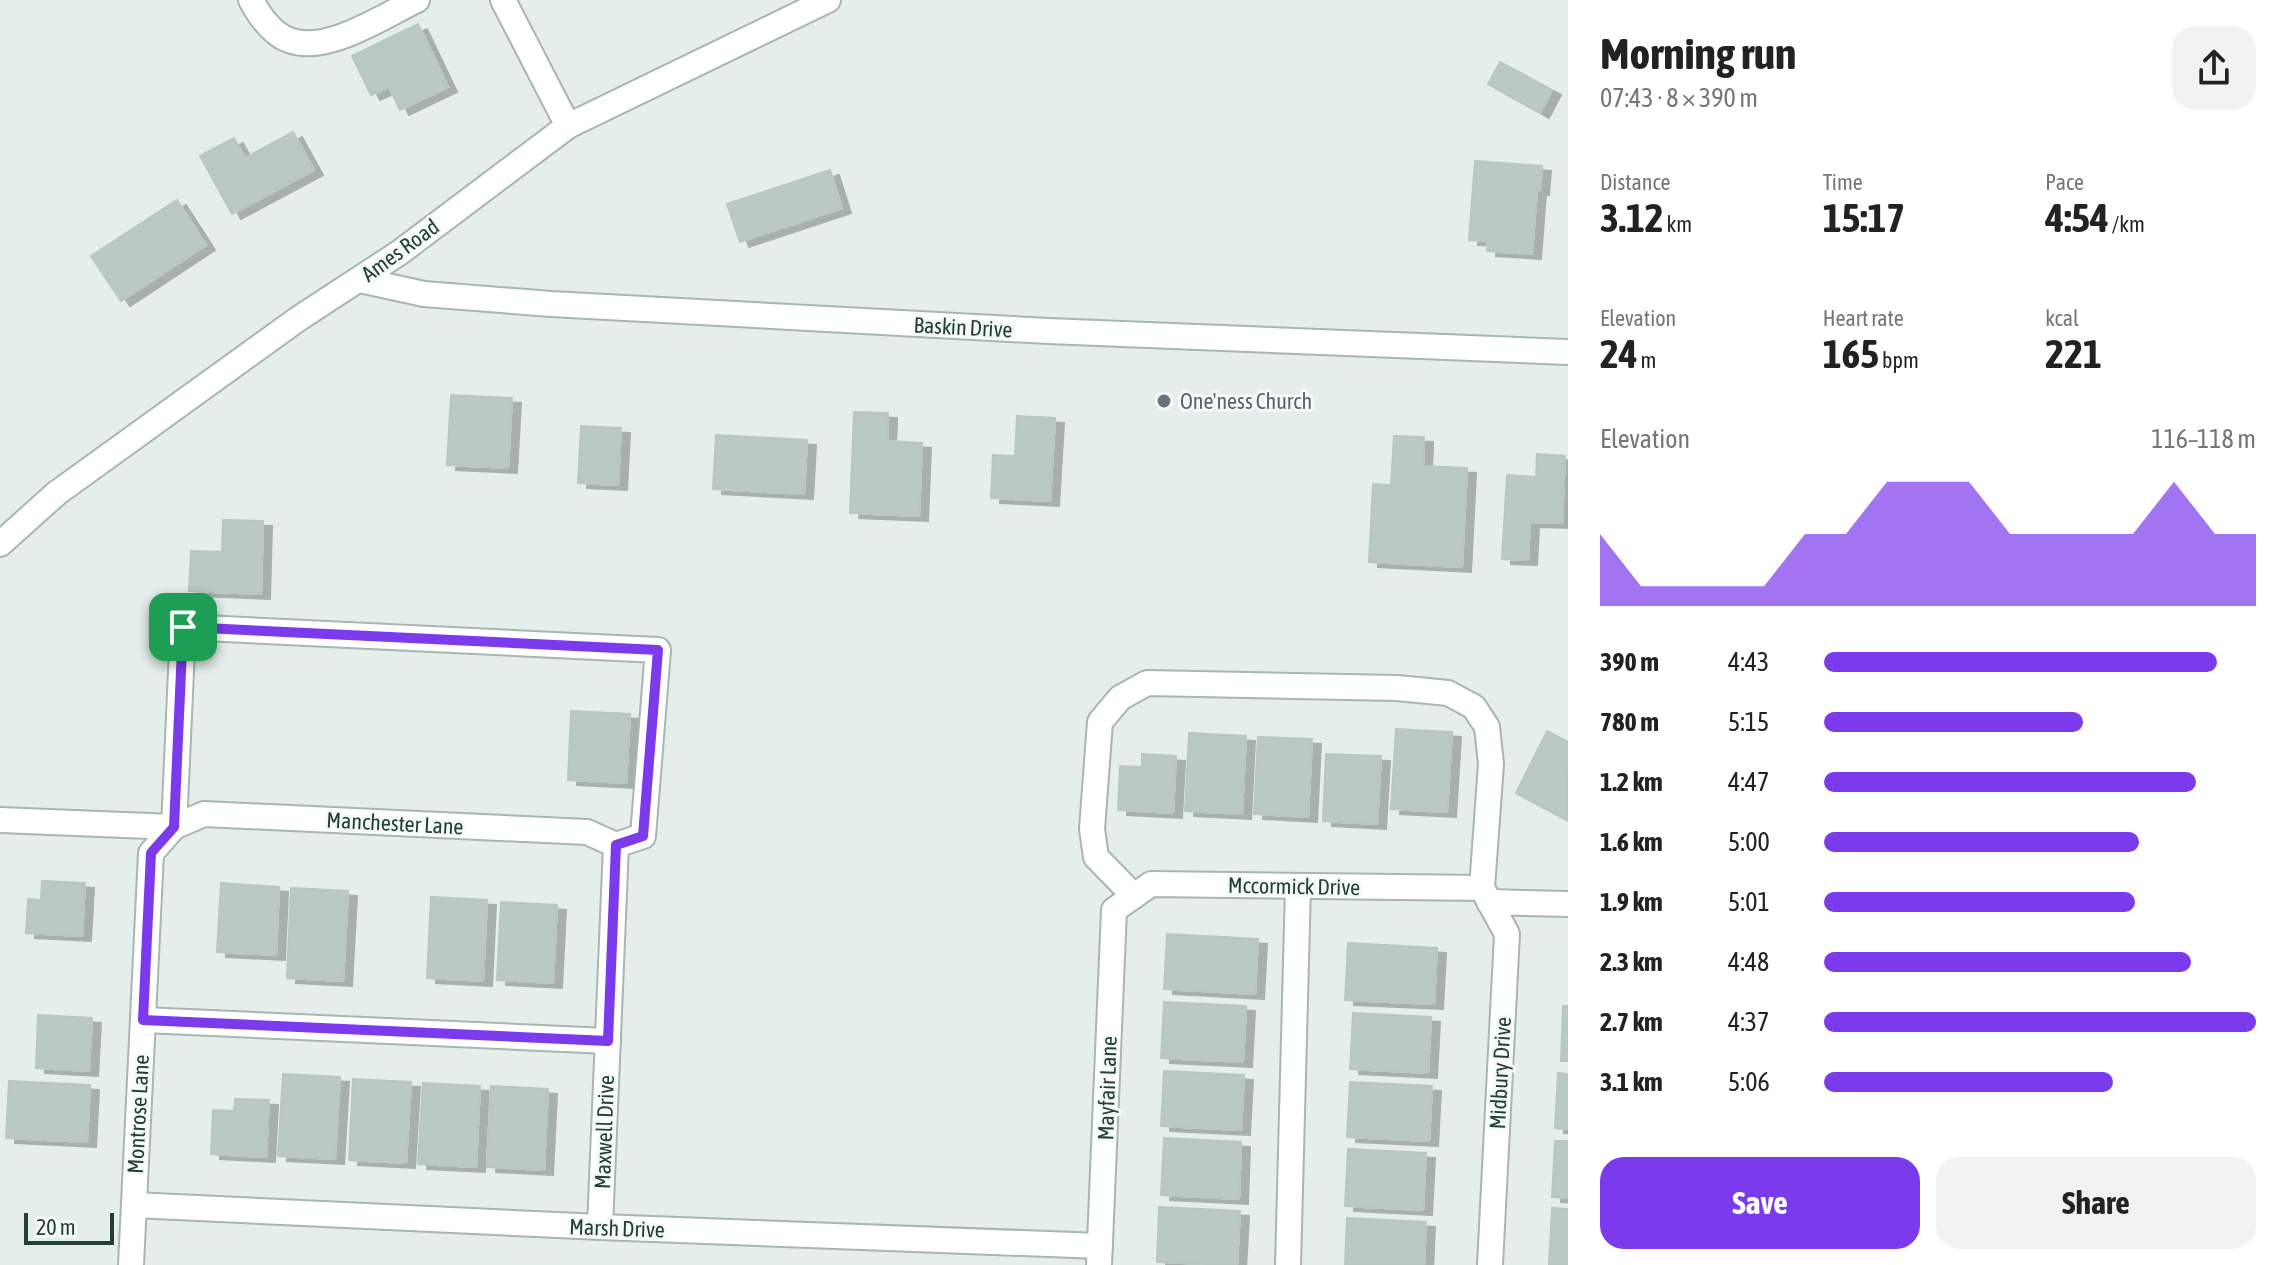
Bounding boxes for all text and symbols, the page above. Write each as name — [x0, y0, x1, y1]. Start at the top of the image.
button: share — [2172, 26, 2256, 110]
text: Morning run — [1600, 28, 1796, 78]
text: 07:43 · 8 × 390 m — [1600, 83, 1758, 113]
text: Distance — [1600, 169, 1671, 195]
text: Time — [1823, 169, 1863, 195]
text: Pace — [2045, 169, 2084, 195]
text: 3.12 — [1600, 195, 1664, 240]
text: 15:17 — [1823, 195, 1905, 240]
text: 4:54 — [2045, 195, 2109, 240]
text: km — [1664, 211, 1692, 237]
text: /km — [2109, 211, 2145, 237]
street label: Ames Road — [356, 213, 444, 287]
text: Elevation — [1600, 305, 1676, 331]
text: Heart rate — [1823, 305, 1904, 331]
text: kcal — [2045, 305, 2079, 331]
street label: Baskin Drive — [913, 311, 1013, 343]
text: 24 — [1600, 331, 1638, 376]
text: 165 — [1823, 331, 1879, 376]
text: 221 — [2045, 331, 2102, 376]
text: m — [1638, 347, 1656, 373]
text: bpm — [1879, 347, 1919, 373]
place label: One'ness Church — [1180, 388, 1312, 414]
marker: One'ness Church — [1155, 392, 1173, 410]
text: Elevation — [1600, 424, 1690, 454]
text: 116–118 m — [2151, 424, 2256, 454]
pin — [149, 593, 217, 661]
icon: arrive — [161, 605, 205, 649]
text: 390 m — [1600, 647, 1659, 677]
text: 4:43 — [1728, 647, 1769, 677]
text: 780 m — [1600, 707, 1659, 737]
text: 5:15 — [1728, 707, 1769, 737]
text: 1.2 km — [1600, 767, 1663, 797]
text: 4:47 — [1728, 767, 1769, 797]
street label: Manchester Lane — [326, 806, 464, 840]
text: 1.6 km — [1600, 827, 1663, 857]
text: 5:00 — [1728, 827, 1770, 857]
street label: Mccormick Drive — [1228, 872, 1360, 900]
text: 1.9 km — [1600, 887, 1663, 917]
text: 5:01 — [1728, 887, 1770, 917]
text: 2.3 km — [1600, 947, 1663, 977]
text: 4:48 — [1728, 947, 1769, 977]
text: 2.7 km — [1600, 1007, 1663, 1037]
text: 4:37 — [1728, 1007, 1769, 1037]
street label: Midbury Drive — [1484, 1016, 1516, 1130]
street label: Mayfair Lane — [1092, 1035, 1122, 1141]
street label: Montrose Lane — [122, 1054, 154, 1174]
text: 3.1 km — [1600, 1067, 1663, 1097]
text: 5:06 — [1728, 1067, 1770, 1097]
street label: Maxwell Drive — [589, 1075, 619, 1189]
button: Save — [1600, 1157, 1920, 1249]
button: Share — [1936, 1157, 2256, 1249]
scale bar — [24, 1209, 114, 1245]
street label: Marsh Drive — [569, 1213, 665, 1243]
text: 20 m — [36, 1214, 76, 1240]

